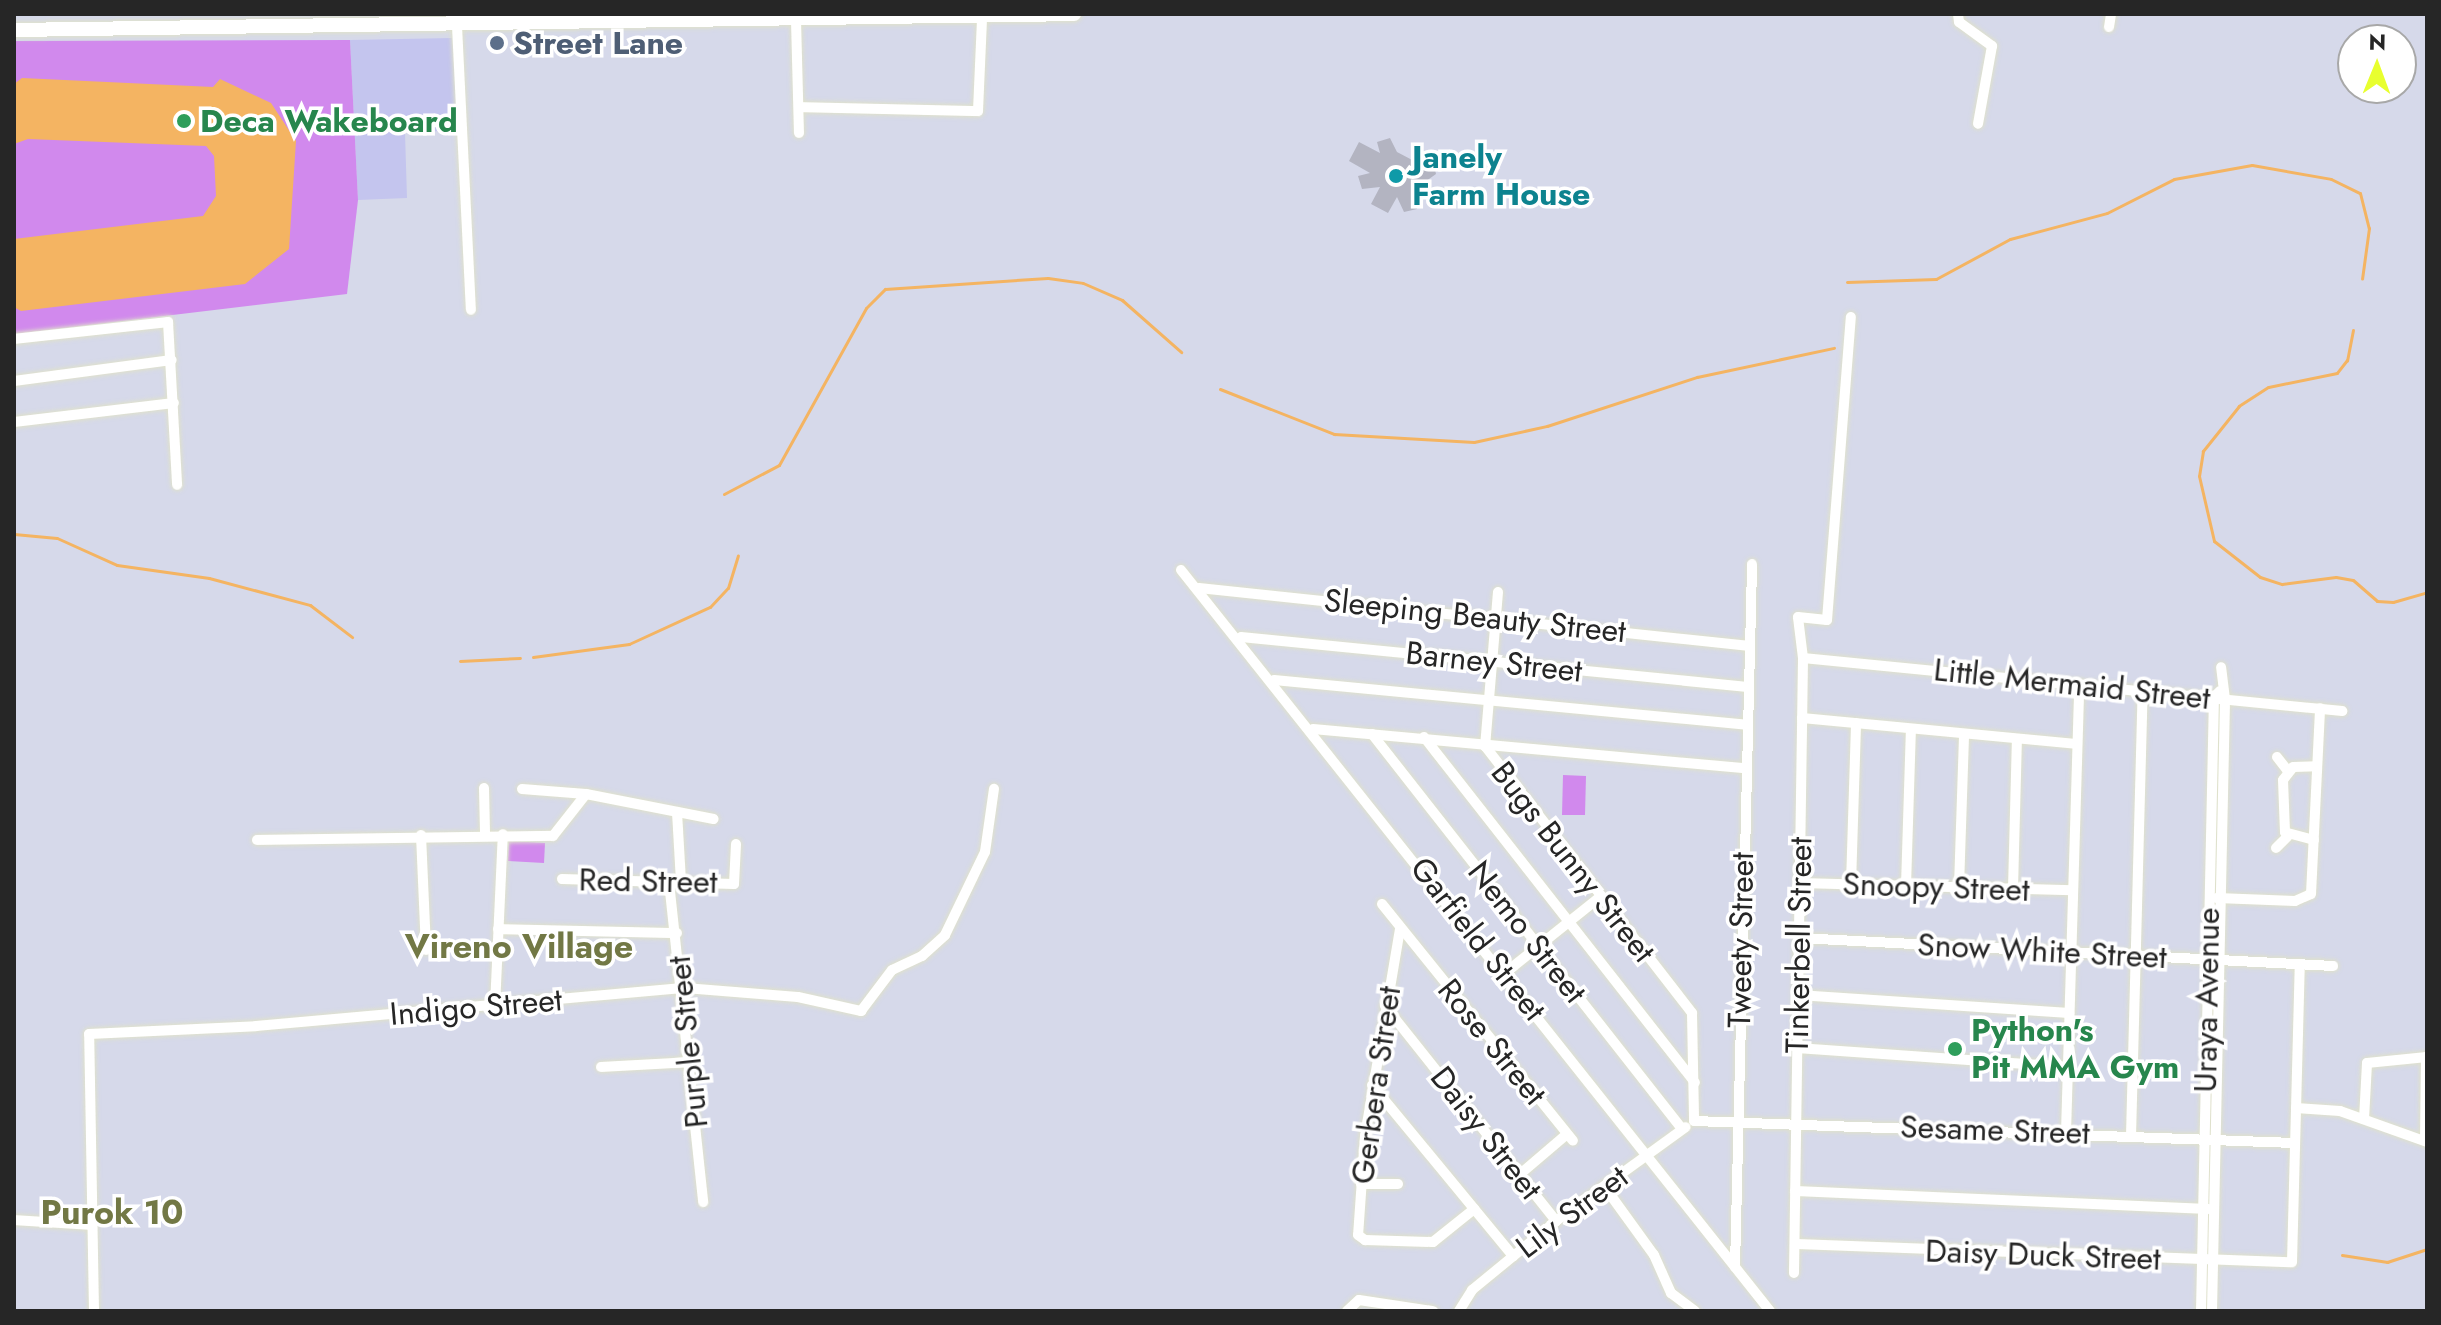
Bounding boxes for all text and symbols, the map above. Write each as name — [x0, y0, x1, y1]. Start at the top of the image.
place label: Street Lane — [513, 24, 683, 62]
north arrow — [2337, 24, 2417, 104]
text: N — [2368, 26, 2386, 58]
marker: Street Lane — [488, 34, 506, 52]
place label: Deca Wakeboard — [200, 102, 458, 140]
marker: Deca Wakeboard — [175, 112, 193, 130]
place label: Janely Farm House — [1412, 139, 1590, 214]
marker: Janely Farm House — [1387, 167, 1405, 185]
street label: Sleeping Beauty Street — [1322, 581, 1628, 651]
street label: Barney Street — [1404, 634, 1584, 690]
street label: Little Mermaid Street — [1932, 650, 2212, 718]
street label: Bugs Bunny Street — [1483, 754, 1663, 970]
street label: Tinkerbell Street — [1778, 836, 1820, 1054]
street label: Garfield Street — [1402, 850, 1554, 1028]
street label: Tweety Street — [1720, 852, 1762, 1028]
street label: Nemo Street — [1460, 853, 1594, 1011]
street label: Red Street — [578, 861, 718, 901]
street label: Snoopy Street — [1842, 865, 2030, 909]
street label: Uraya Avenue — [2186, 907, 2228, 1093]
street label: Snow White Street — [1916, 925, 2168, 977]
district label: Vireno Village — [405, 927, 633, 967]
street label: Purple Street — [660, 954, 716, 1130]
street label: Rose Street — [1430, 971, 1554, 1113]
street label: Indigo Street — [388, 980, 564, 1034]
street label: Gerbera Street — [1343, 984, 1409, 1186]
place label: Python's Pit MMA Gym — [1971, 1012, 2179, 1087]
marker: Python's Pit MMA Gym — [1946, 1040, 1964, 1058]
street label: Daisy Street — [1422, 1059, 1550, 1207]
street label: Sesame Street — [1900, 1108, 2090, 1152]
street label: Lily Street — [1508, 1158, 1636, 1266]
district label: Purok 10 — [40, 1193, 184, 1233]
street label: Daisy Duck Street — [1925, 1232, 2161, 1278]

